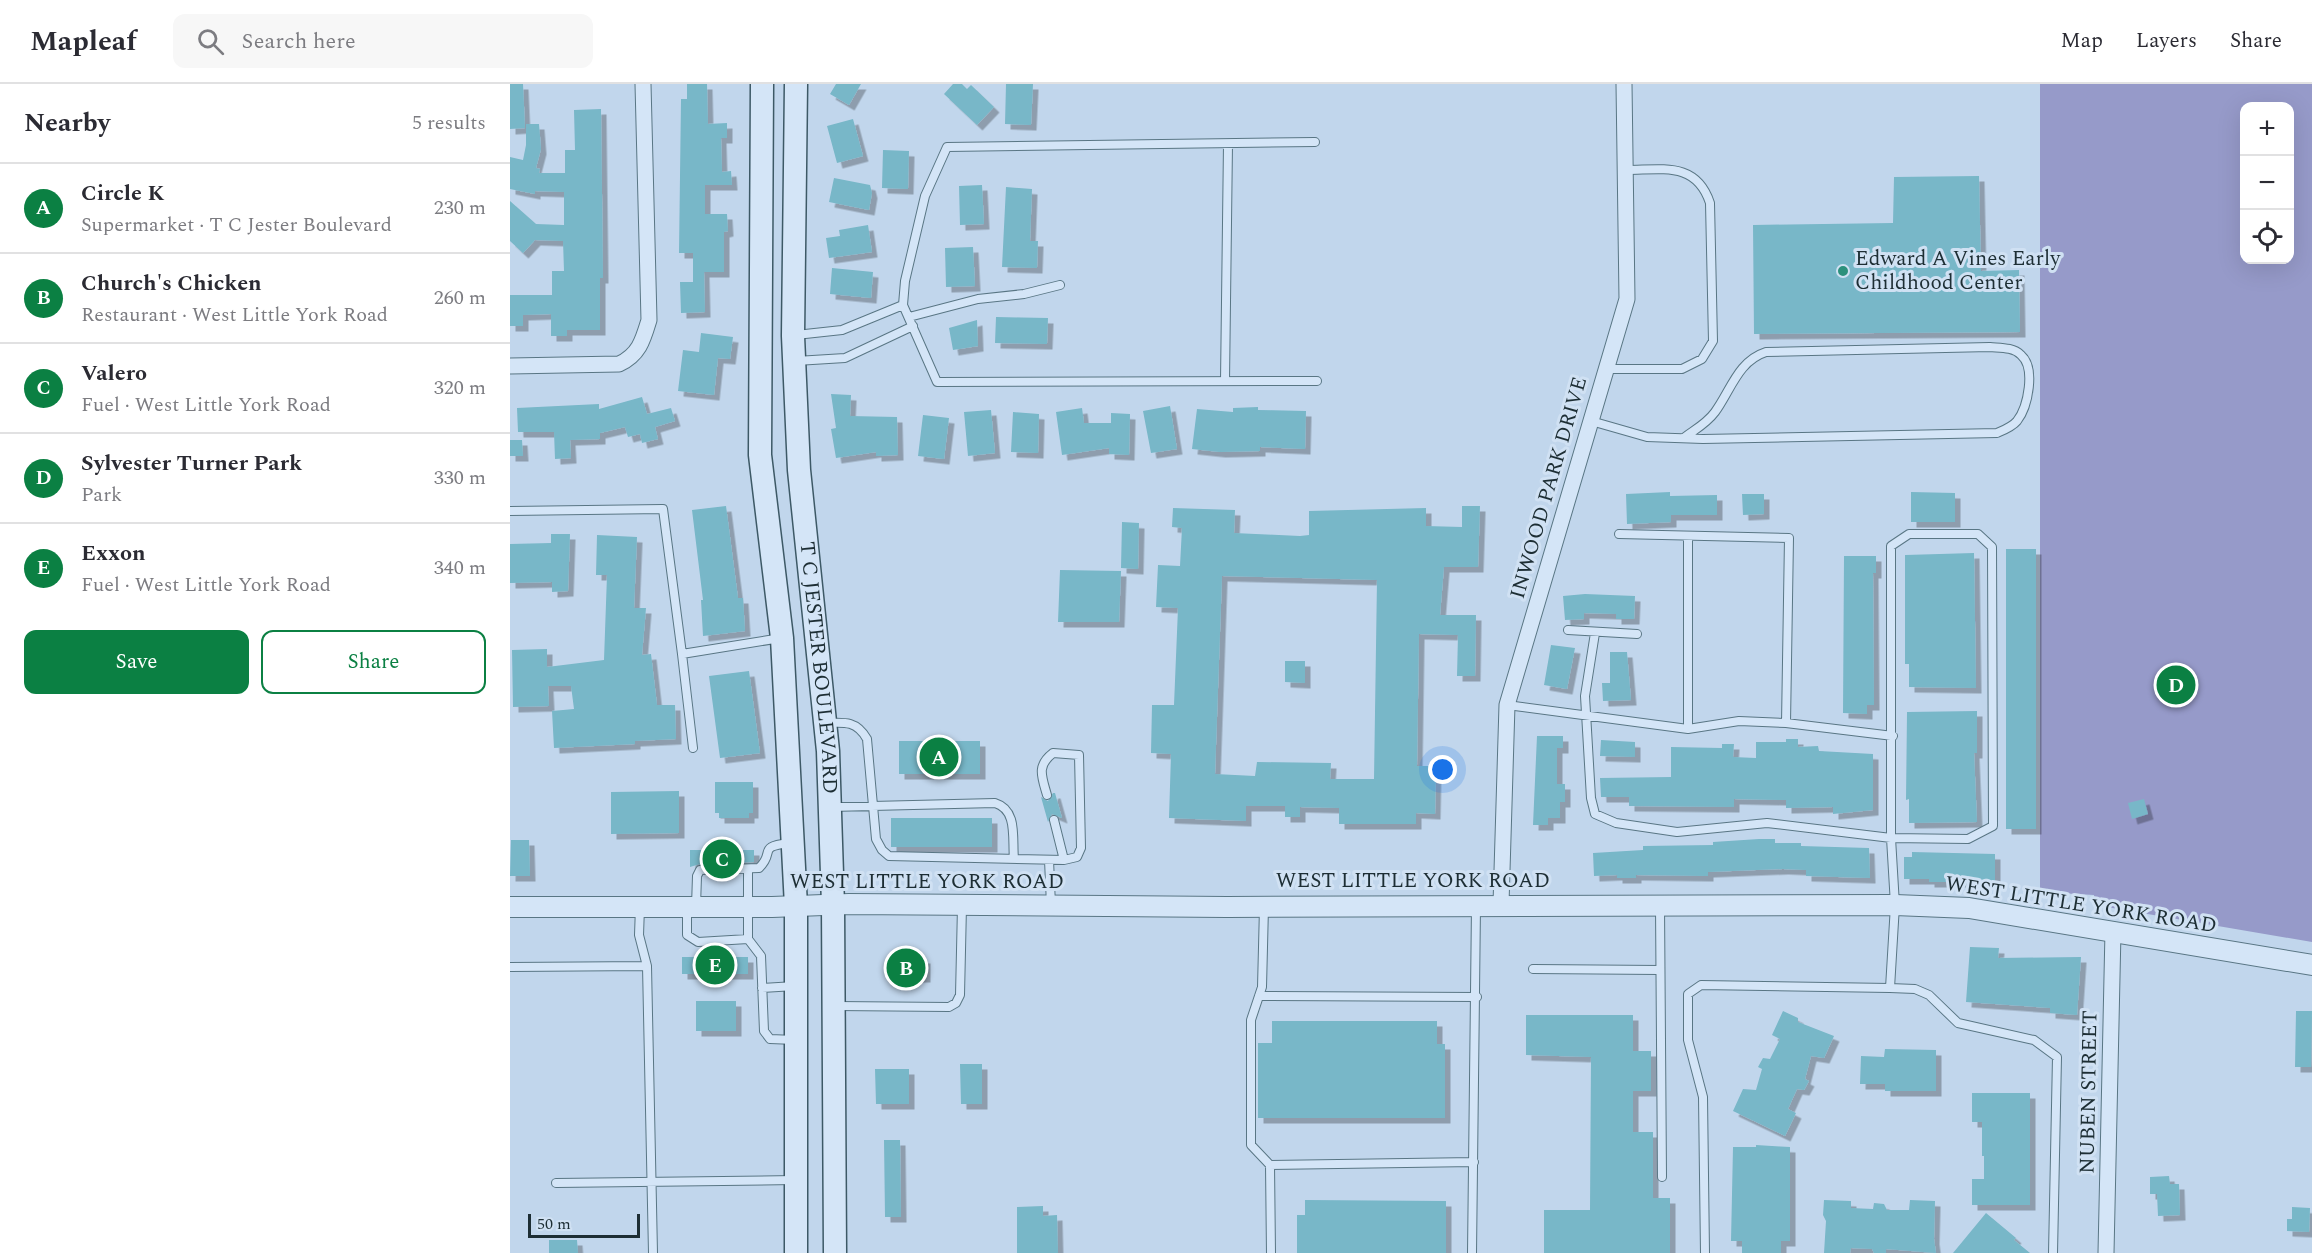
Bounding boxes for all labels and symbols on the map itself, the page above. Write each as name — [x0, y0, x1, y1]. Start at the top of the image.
place label: Edward A Vines Early Childhood Center — [1855, 243, 2061, 299]
marker: Edward A Vines Early Childhood Center — [1836, 264, 1850, 278]
street label: INWOOD PARK DRIVE — [1502, 373, 1596, 603]
street label: T C JESTER BOULEVARD — [790, 540, 845, 795]
pin: D — [2156, 662, 2196, 708]
pin: A — [920, 734, 958, 780]
your location — [1428, 755, 1457, 784]
pin: C — [702, 836, 742, 882]
street label: WEST LITTLE YORK ROAD — [1276, 865, 1550, 897]
street label: WEST LITTLE YORK ROAD — [790, 866, 1064, 898]
street label: WEST LITTLE YORK ROAD — [1943, 868, 2219, 942]
pin: E — [696, 942, 734, 988]
pin: B — [886, 946, 926, 990]
street label: NUBEN STREET — [2072, 1010, 2106, 1174]
scale bar — [528, 1211, 640, 1238]

